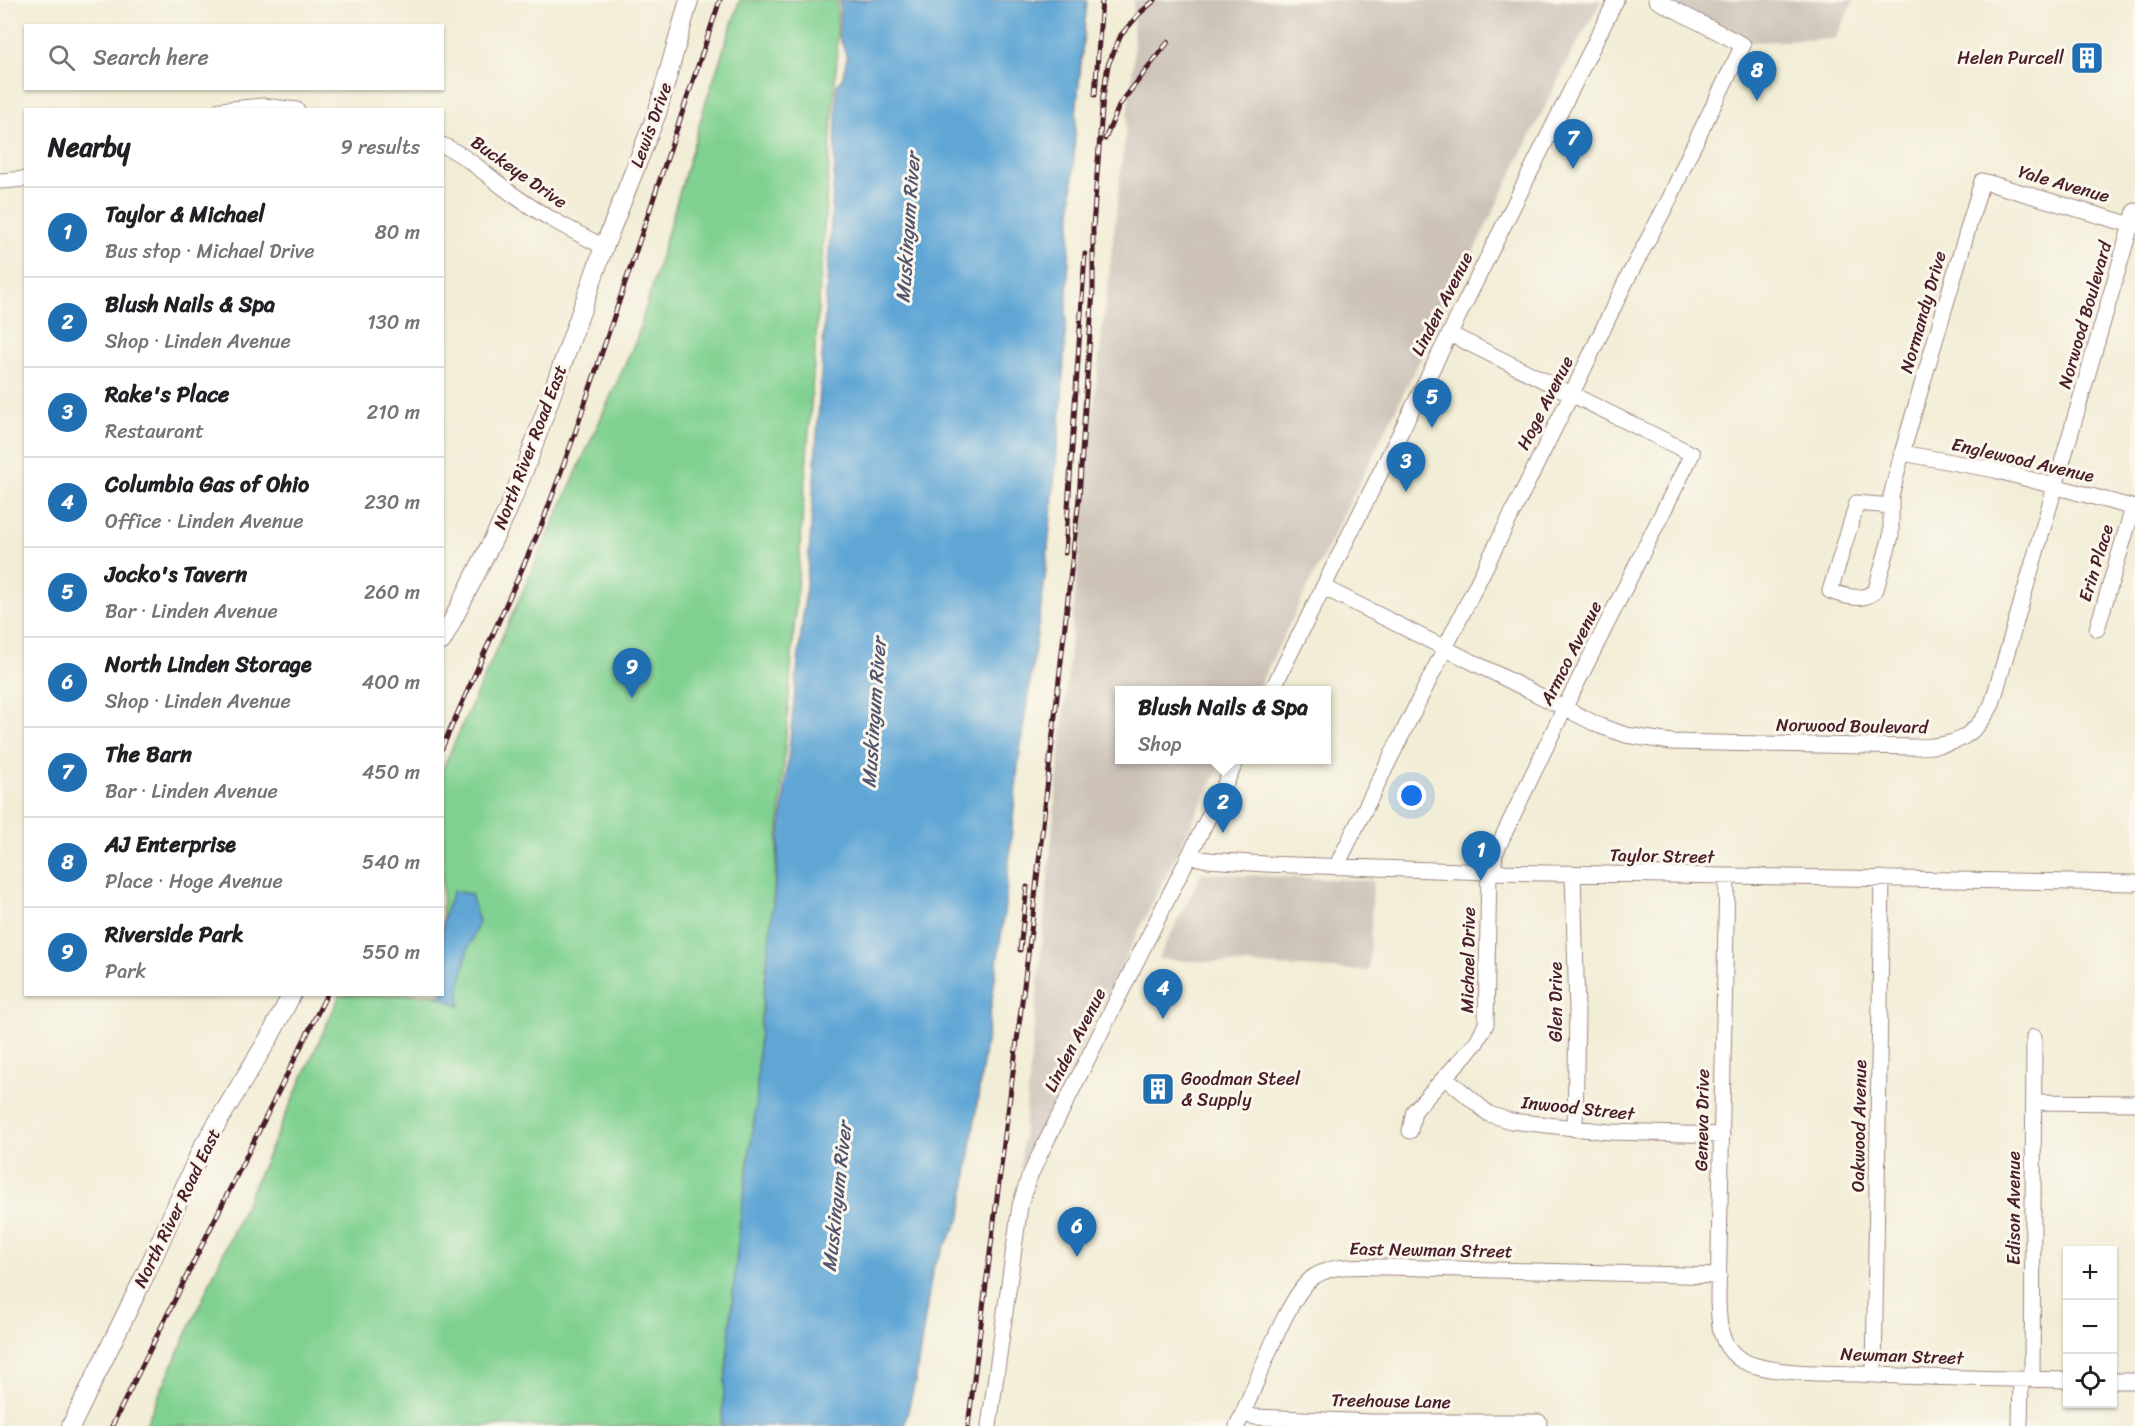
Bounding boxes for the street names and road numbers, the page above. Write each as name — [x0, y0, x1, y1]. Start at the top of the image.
street label: Lewis Drive — [621, 78, 681, 172]
street label: Buckeye Drive — [464, 127, 574, 217]
street label: Yale Avenue — [2015, 156, 2113, 212]
street label: Norwood Boulevard — [2049, 236, 2122, 392]
street label: Linden Avenue — [1402, 246, 1482, 362]
street label: Normandy Drive — [1890, 247, 1956, 377]
street label: Hoge Avenue — [1507, 350, 1583, 456]
street label: North River Road East — [484, 360, 576, 534]
street label: Englewood Avenue — [1949, 428, 2098, 492]
street label: Erin Place — [2069, 520, 2123, 606]
street label: Armco Avenue — [1530, 595, 1611, 712]
street label: Norwood Boulevard — [1776, 709, 1930, 743]
street label: Taylor Street — [1609, 839, 1715, 873]
street label: Michael Drive — [1451, 907, 1485, 1013]
street label: Glen Drive — [1540, 962, 1572, 1042]
street label: Linden Avenue — [1035, 982, 1115, 1098]
street label: Oakwood Avenue — [1842, 1059, 1876, 1192]
street label: Geneva Drive — [1685, 1069, 1719, 1171]
street label: Inwood Street — [1519, 1086, 1637, 1130]
street label: North River Road East — [124, 1123, 230, 1293]
street label: Edison Avenue — [1998, 1151, 2030, 1265]
street label: East Newman Street — [1349, 1233, 1513, 1267]
street label: Newman Street — [1840, 1338, 1965, 1374]
street label: Treehouse Lane — [1331, 1384, 1451, 1418]

